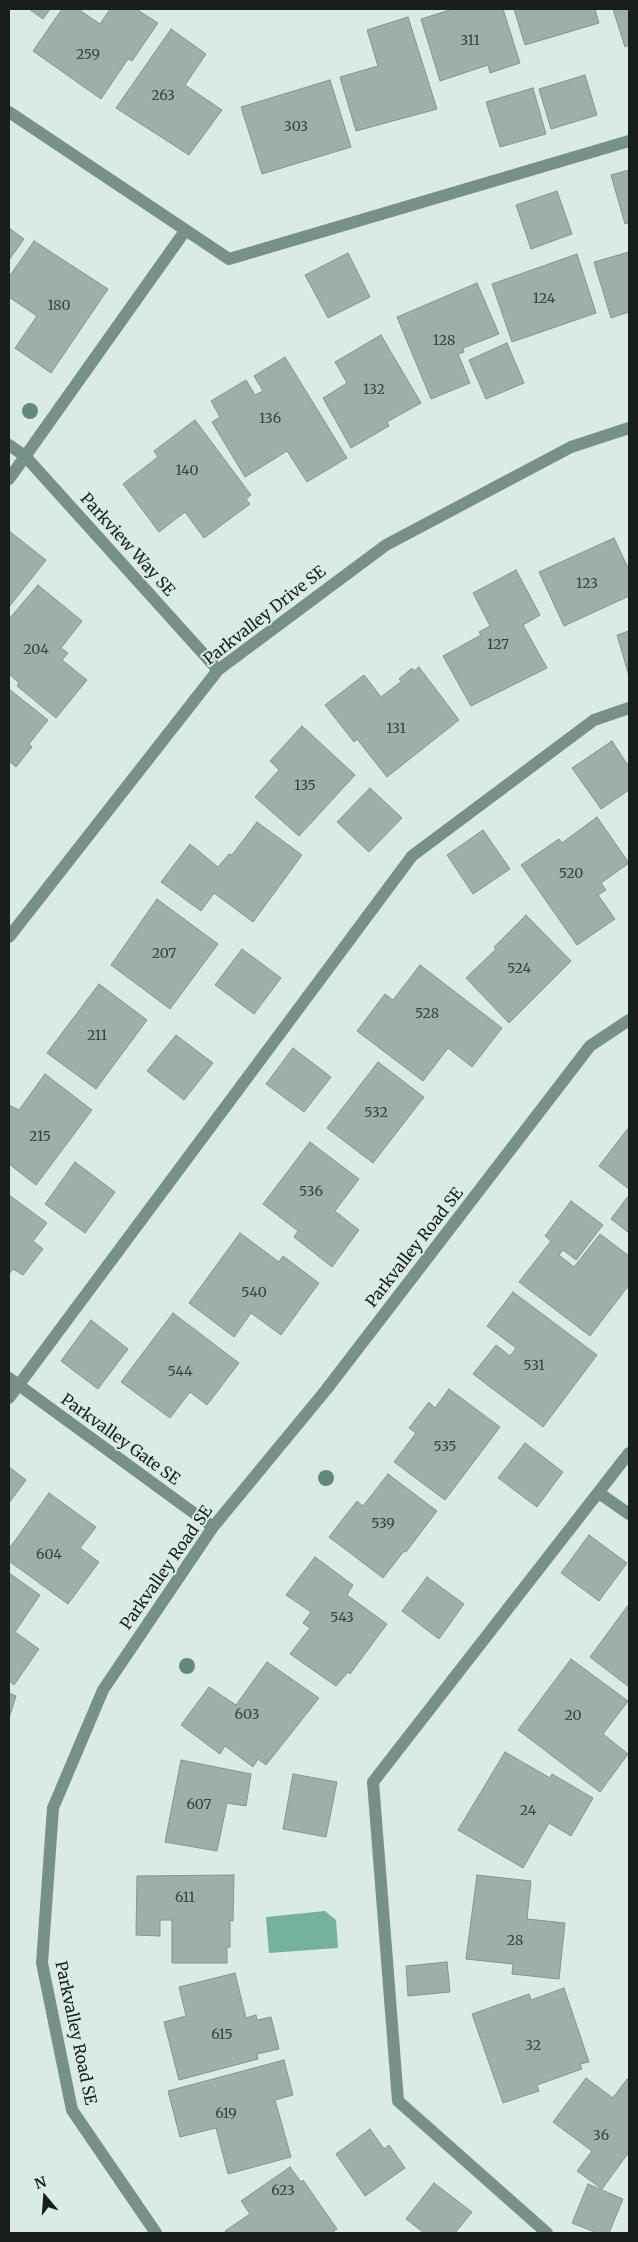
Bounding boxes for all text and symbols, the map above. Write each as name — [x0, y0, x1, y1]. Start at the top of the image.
house number: 311 — [460, 33, 480, 49]
house number: 259 — [76, 47, 100, 63]
house number: 263 — [151, 88, 175, 104]
house number: 303 — [284, 119, 308, 135]
house number: 124 — [533, 291, 555, 307]
house number: 180 — [47, 298, 71, 314]
house number: 128 — [433, 333, 455, 349]
house number: 132 — [363, 382, 385, 398]
house number: 136 — [259, 411, 281, 427]
house number: 140 — [175, 463, 199, 479]
street label: Parkview Way SE — [76, 490, 178, 600]
street label: Parkvalley Drive SE — [200, 562, 330, 670]
house number: 123 — [576, 576, 598, 592]
house number: 127 — [487, 637, 509, 653]
house number: 204 — [23, 642, 49, 658]
house number: 131 — [386, 721, 406, 737]
house number: 135 — [294, 778, 316, 794]
house number: 520 — [559, 866, 583, 882]
house number: 207 — [152, 946, 176, 962]
house number: 524 — [507, 961, 531, 977]
house number: 528 — [415, 1006, 439, 1022]
house number: 211 — [87, 1028, 107, 1044]
house number: 532 — [364, 1105, 388, 1121]
house number: 215 — [29, 1129, 51, 1145]
house number: 536 — [299, 1184, 323, 1200]
street label: Parkvalley Road SE — [362, 1184, 468, 1312]
house number: 540 — [241, 1285, 267, 1301]
house number: 531 — [523, 1358, 545, 1374]
house number: 544 — [167, 1364, 193, 1380]
street label: Parkvalley Gate SE — [57, 1390, 183, 1490]
house number: 535 — [434, 1439, 456, 1455]
street label: Parkvalley Road SE — [117, 1502, 217, 1634]
house number: 539 — [371, 1516, 395, 1532]
house number: 604 — [36, 1547, 62, 1563]
house number: 543 — [330, 1610, 354, 1626]
house number: 603 — [235, 1707, 259, 1723]
house number: 20 — [564, 1708, 582, 1724]
house number: 607 — [186, 1797, 212, 1813]
house number: 24 — [520, 1803, 536, 1819]
house number: 611 — [175, 1890, 195, 1906]
house number: 28 — [507, 1933, 523, 1949]
street label: Parkvalley Road SE — [50, 1959, 100, 2107]
house number: 615 — [211, 2027, 233, 2043]
house number: 32 — [525, 2038, 541, 2054]
house number: 619 — [215, 2106, 237, 2122]
house number: 36 — [593, 2128, 609, 2144]
north arrow — [20, 2172, 70, 2222]
text: N — [32, 2172, 48, 2193]
house number: 623 — [271, 2183, 295, 2199]

